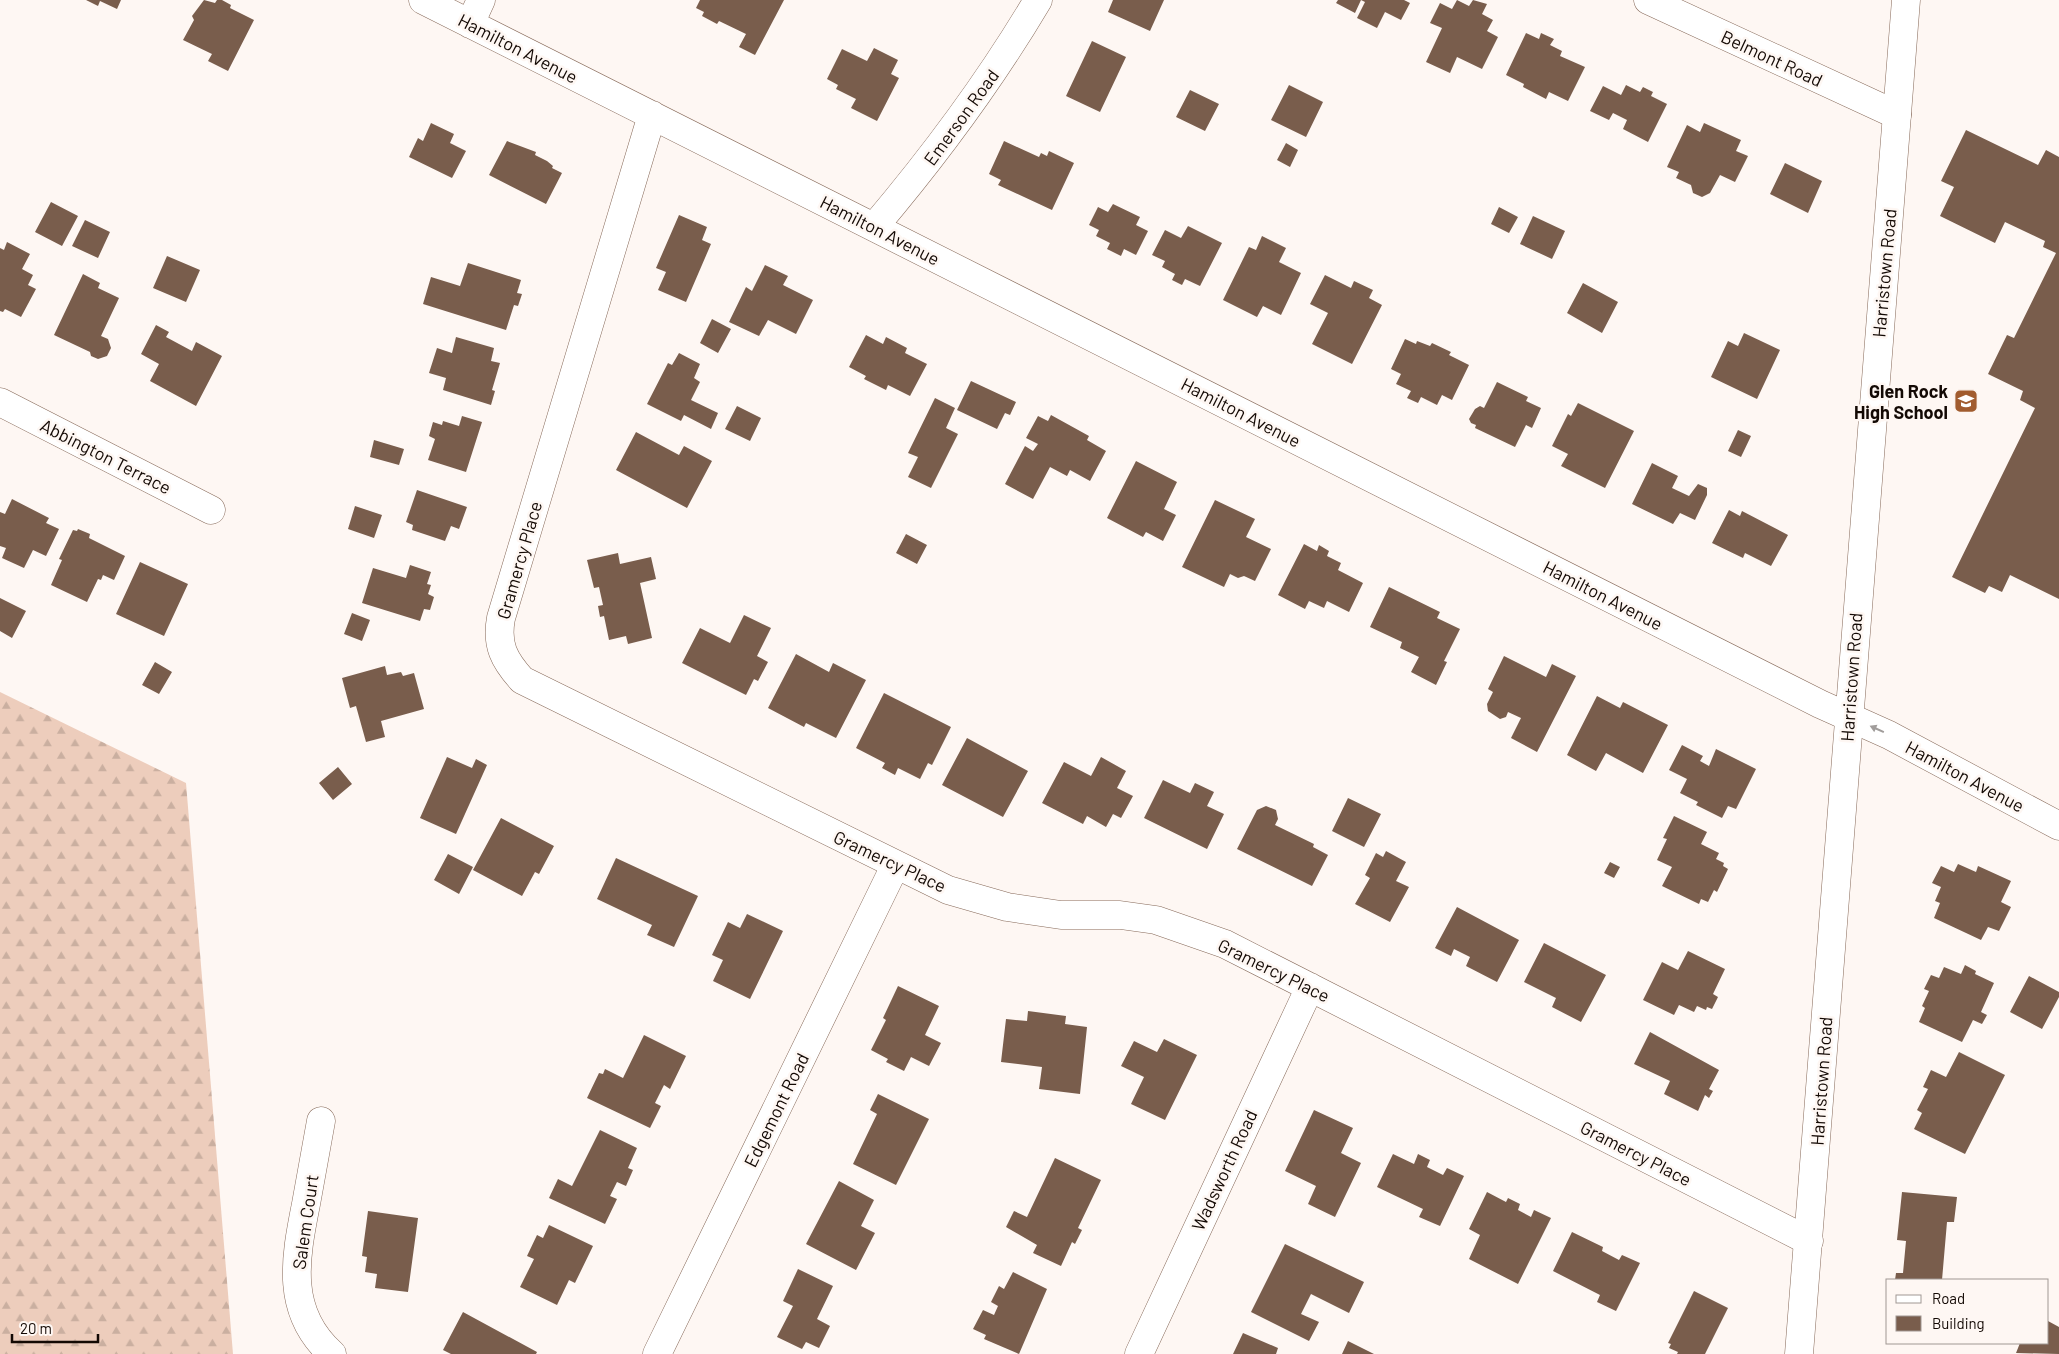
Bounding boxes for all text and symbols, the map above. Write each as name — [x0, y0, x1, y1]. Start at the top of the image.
street label: Hamilton Avenue — [455, 8, 581, 88]
street label: Belmont Road — [1718, 25, 1826, 91]
street label: Emerson Road — [919, 65, 1003, 169]
street label: Hamilton Avenue — [817, 190, 943, 270]
street label: Harristown Road — [1867, 208, 1901, 338]
street label: Hamilton Avenue — [1178, 372, 1304, 452]
place label: Glen Rock High School — [1854, 380, 1948, 423]
school or university icon: Glen Rock High School — [1953, 388, 1979, 414]
street label: Abbington Terrace — [37, 414, 175, 498]
street label: Gramercy Place — [492, 499, 546, 621]
street label: Hamilton Avenue — [1540, 555, 1666, 635]
street label: Harristown Road — [1836, 612, 1866, 742]
one-way arrow — [1870, 725, 1884, 733]
street label: Hamilton Avenue — [1902, 735, 2028, 817]
street label: Gramercy Place — [830, 825, 950, 897]
street label: Gramercy Place — [1215, 933, 1333, 1007]
street label: Harristown Road — [1806, 1016, 1836, 1146]
street label: Edgemont Road — [739, 1049, 813, 1171]
street label: Wadsworth Road — [1186, 1106, 1262, 1234]
street label: Gramercy Place — [1577, 1116, 1695, 1190]
street label: Salem Court — [287, 1173, 323, 1271]
legend — [1886, 1279, 2049, 1344]
text: Road — [1932, 1289, 1965, 1307]
scale bar — [12, 1312, 99, 1344]
text: Building — [1932, 1314, 1985, 1332]
text: 20 m — [20, 1319, 52, 1337]

